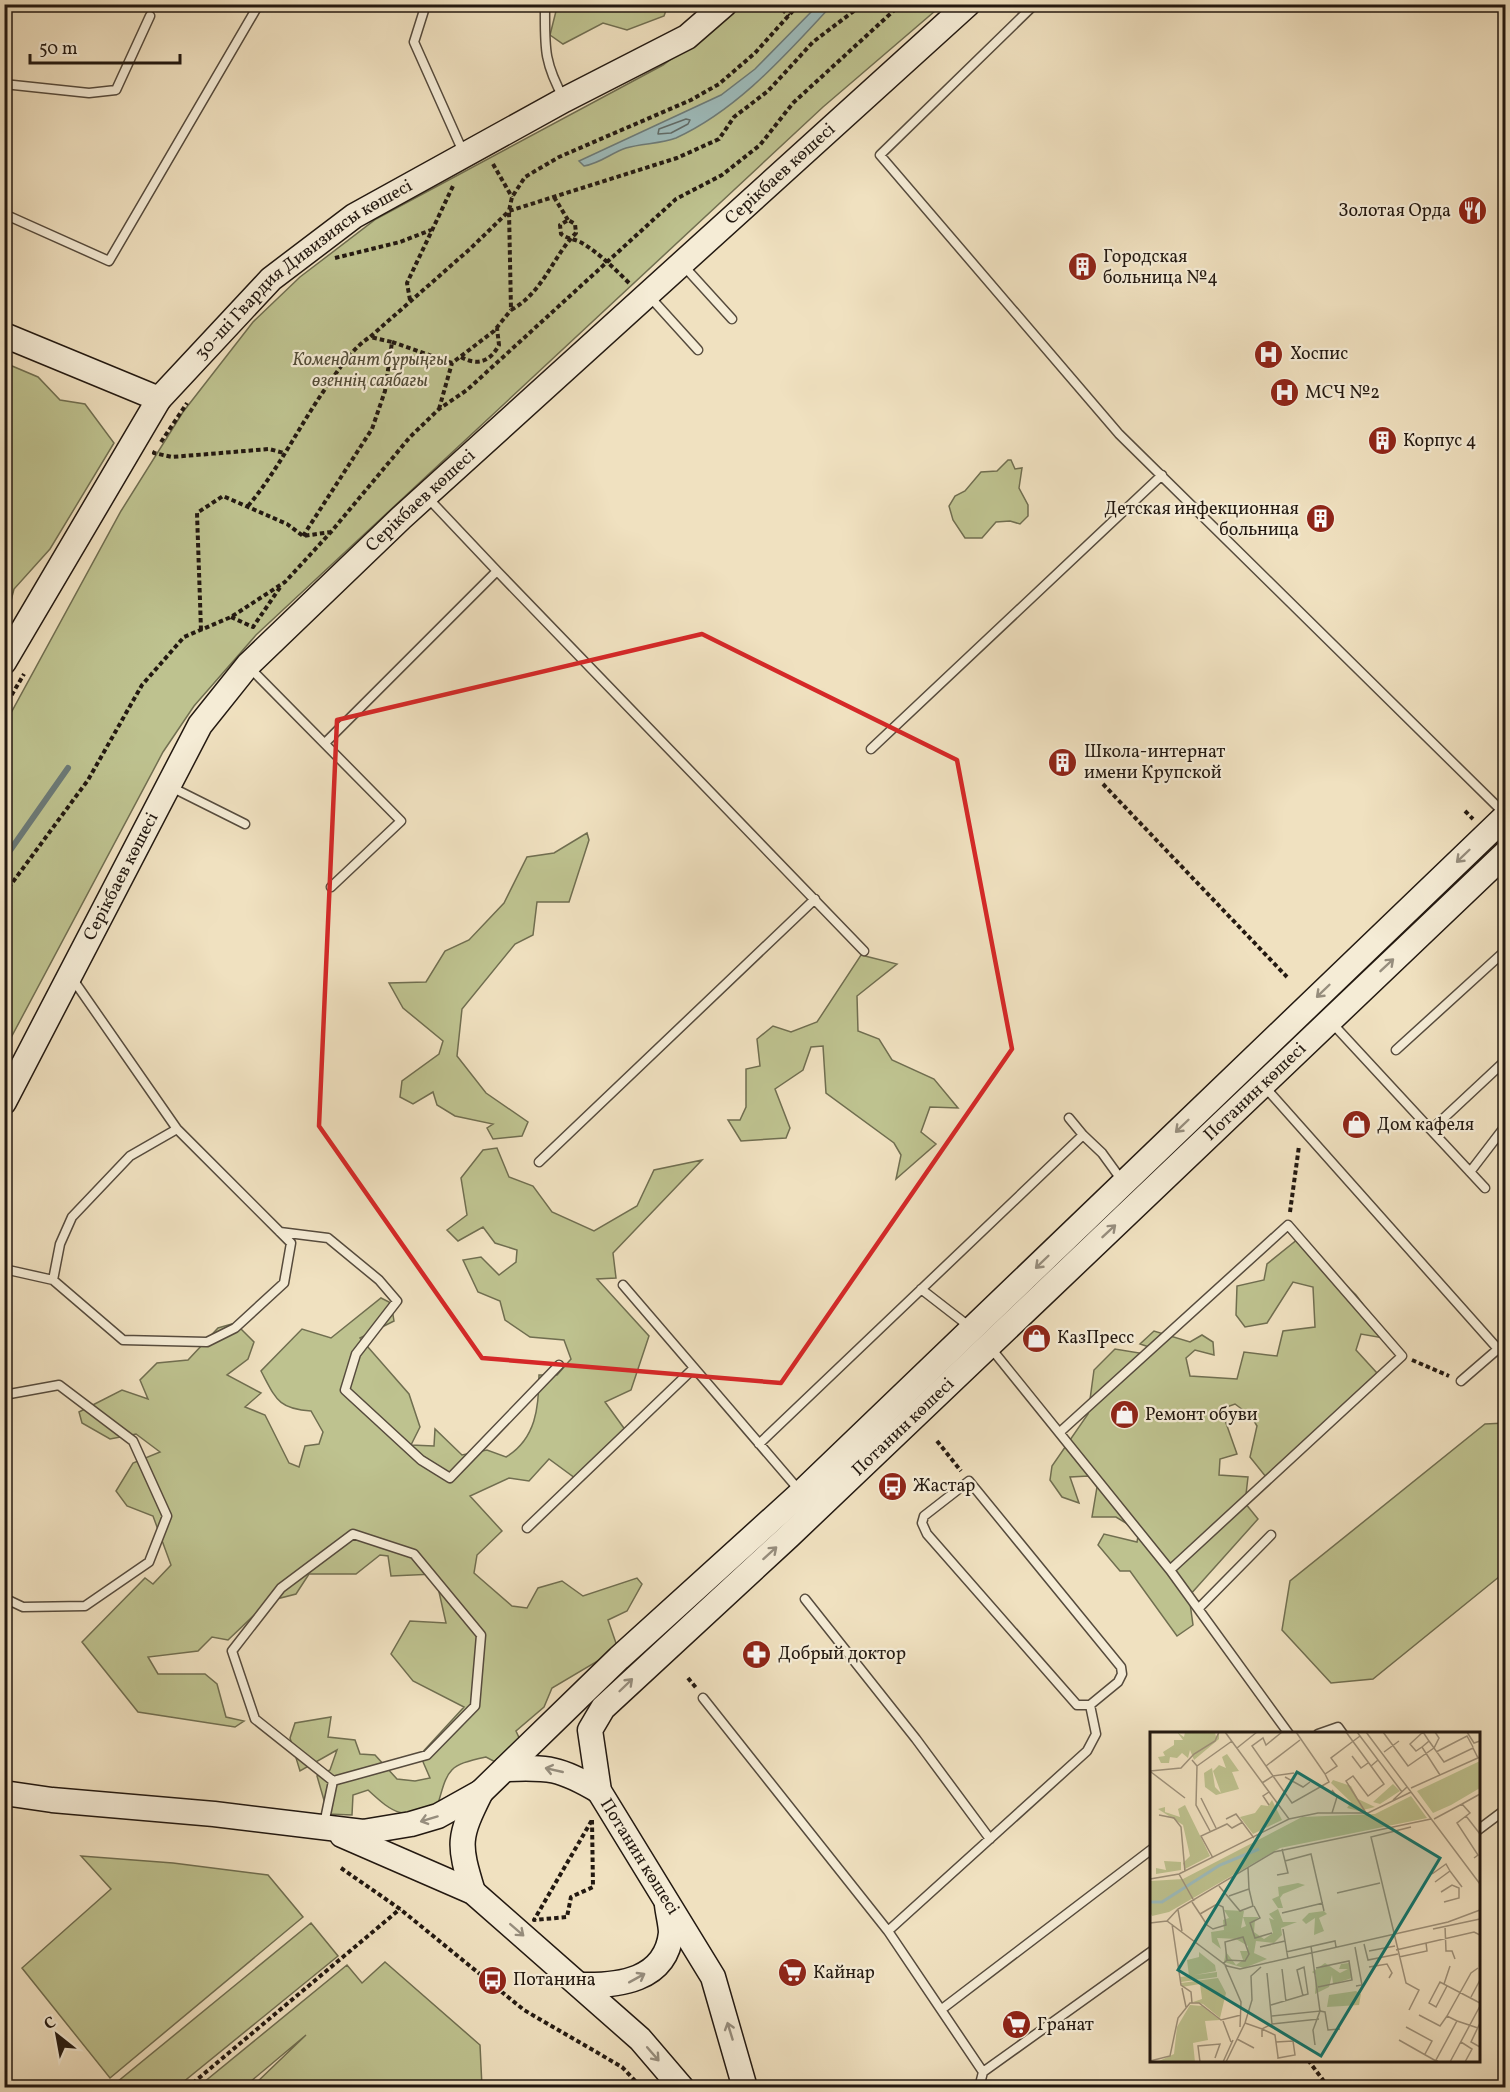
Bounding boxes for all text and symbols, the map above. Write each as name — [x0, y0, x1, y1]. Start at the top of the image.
scale bar — [30, 27, 180, 65]
text: 50 m — [39, 37, 78, 62]
street label: Серікбаев көшесі — [720, 117, 841, 231]
street label: 30-ші Гвардия Дивизиясы көшесі — [189, 173, 417, 365]
restaurant icon: Золотая Орда — [1456, 195, 1488, 227]
place label: Золотая Орда — [1338, 199, 1451, 224]
place label: Городская больница №4 — [1103, 245, 1218, 291]
building icon: Городская больница №4 — [1066, 251, 1098, 283]
hospital icon: Хоспис — [1253, 338, 1285, 370]
place label: Хоспис — [1290, 342, 1348, 367]
park label: Комендант бұрыңғы өзеннің саябағы — [292, 348, 448, 394]
hospital icon: МСЧ №2 — [1268, 377, 1300, 409]
place label: МСЧ №2 — [1305, 381, 1380, 406]
building icon: Корпус 4 — [1366, 425, 1398, 457]
place label: Корпус 4 — [1403, 429, 1477, 454]
street label: Серікбаев көшесі — [360, 444, 481, 558]
place label: Детская инфекционная больница — [1104, 497, 1299, 543]
building icon: Детская инфекционная больница — [1304, 503, 1336, 535]
place label: Школа-интернат имени Крупской — [1084, 740, 1225, 786]
building icon: Школа-интернат имени Крупской — [1047, 746, 1079, 778]
street label: Серікбаев көшесі — [77, 808, 165, 945]
one-way arrow — [1456, 849, 1471, 864]
one-way arrow — [1379, 958, 1394, 973]
one-way arrow — [1315, 984, 1330, 999]
street label: Потанин көшесі — [1198, 1037, 1312, 1147]
shop icon: Дом кафеля — [1340, 1109, 1372, 1141]
place label: Дом кафеля — [1377, 1113, 1474, 1138]
one-way arrow — [1175, 1119, 1190, 1134]
one-way arrow — [1102, 1224, 1117, 1238]
one-way arrow — [1034, 1254, 1049, 1269]
shop icon: КазПресс — [1020, 1322, 1052, 1354]
place label: КазПресс — [1057, 1326, 1134, 1351]
street label: Потанин көшесі — [846, 1372, 960, 1482]
shop icon: Ремонт обуви — [1108, 1399, 1140, 1431]
place label: Ремонт обуви — [1145, 1403, 1258, 1428]
bus stop icon: Жастар — [876, 1470, 908, 1502]
place label: Жастар — [913, 1474, 975, 1499]
one-way arrow — [762, 1546, 777, 1560]
pharmacy icon: Добрый доктор — [741, 1638, 773, 1670]
place label: Добрый доктор — [778, 1642, 906, 1667]
one-way arrow — [619, 1677, 634, 1692]
inset map — [1150, 1732, 1480, 2062]
one-way arrow — [545, 1763, 564, 1775]
street label: Потанин көшесі — [593, 1794, 685, 1920]
one-way arrow — [420, 1814, 439, 1825]
one-way arrow — [509, 1923, 524, 1937]
supermarket icon: Кайнар — [776, 1957, 808, 1989]
place label: Кайнар — [813, 1961, 875, 1986]
bus stop icon: Потанина — [476, 1964, 508, 1996]
place label: Потанина — [513, 1968, 596, 1993]
one-way arrow — [628, 1972, 645, 1984]
north arrow — [27, 2005, 87, 2065]
supermarket icon: Гранат — [1000, 2009, 1032, 2041]
text: С — [40, 2012, 60, 2036]
place label: Гранат — [1037, 2013, 1094, 2038]
one-way arrow — [724, 2022, 735, 2041]
one-way arrow — [646, 2046, 660, 2061]

